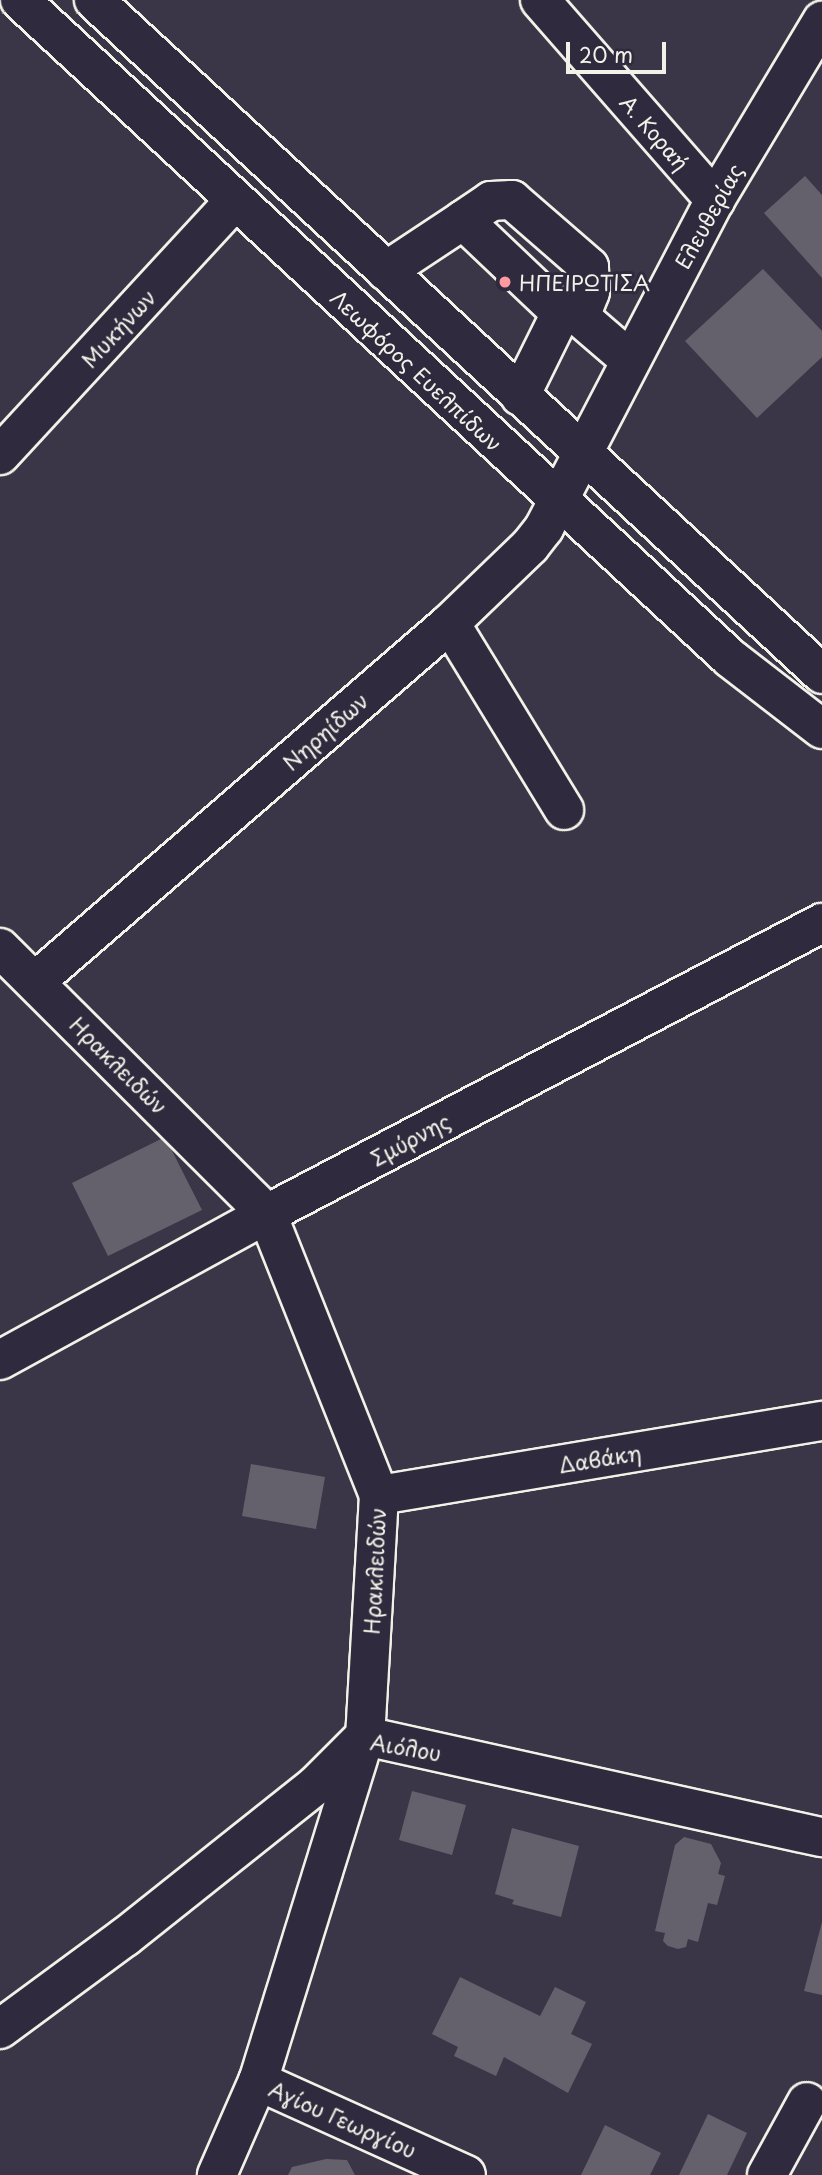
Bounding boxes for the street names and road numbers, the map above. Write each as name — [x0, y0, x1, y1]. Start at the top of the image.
street label: Α. Κοραή — [615, 89, 695, 175]
street label: Ελευθερίας — [669, 159, 747, 273]
street label: Μυκήνων — [76, 284, 160, 372]
street label: Λεωφόρος Ευελπίδων — [327, 285, 507, 455]
street label: Νηρηίδων — [277, 687, 373, 775]
street label: Ηρακλειδών — [65, 1011, 173, 1119]
street label: Σμύρνης — [366, 1108, 454, 1170]
street label: Δαβάκη — [557, 1439, 643, 1477]
street label: Ηρακλειδών — [358, 1507, 390, 1635]
street label: Αιόλου — [369, 1728, 443, 1766]
street label: Αγίου Γεωργίου — [265, 2075, 421, 2163]

